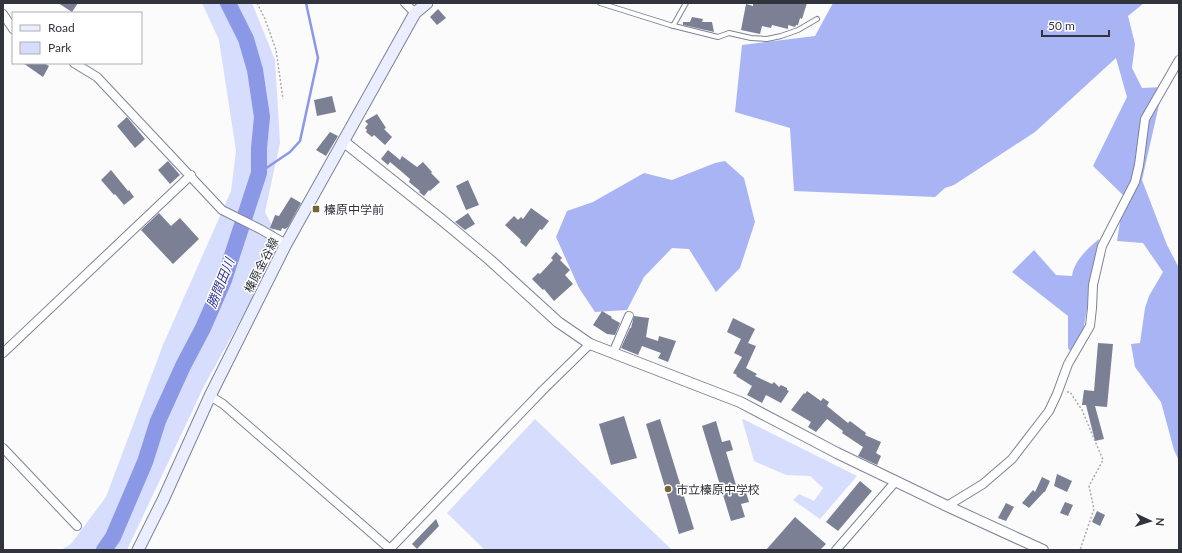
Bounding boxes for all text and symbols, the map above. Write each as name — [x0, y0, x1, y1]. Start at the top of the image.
legend — [12, 12, 142, 64]
scale bar — [1042, 12, 1109, 38]
text: 50 m — [1048, 18, 1075, 33]
text: Road — [48, 20, 75, 35]
text: Park — [48, 40, 72, 55]
place label: 榛原中学前 — [324, 202, 384, 217]
marker: 榛原中学前 — [311, 204, 321, 214]
street label: 榛原金谷線 — [241, 235, 281, 295]
water label: 勝間田川 — [203, 254, 238, 310]
place label: 市立榛原中学校 — [676, 482, 760, 497]
marker: 市立榛原中学校 — [663, 484, 673, 494]
north arrow — [1130, 501, 1170, 541]
text: N — [1154, 517, 1167, 526]

